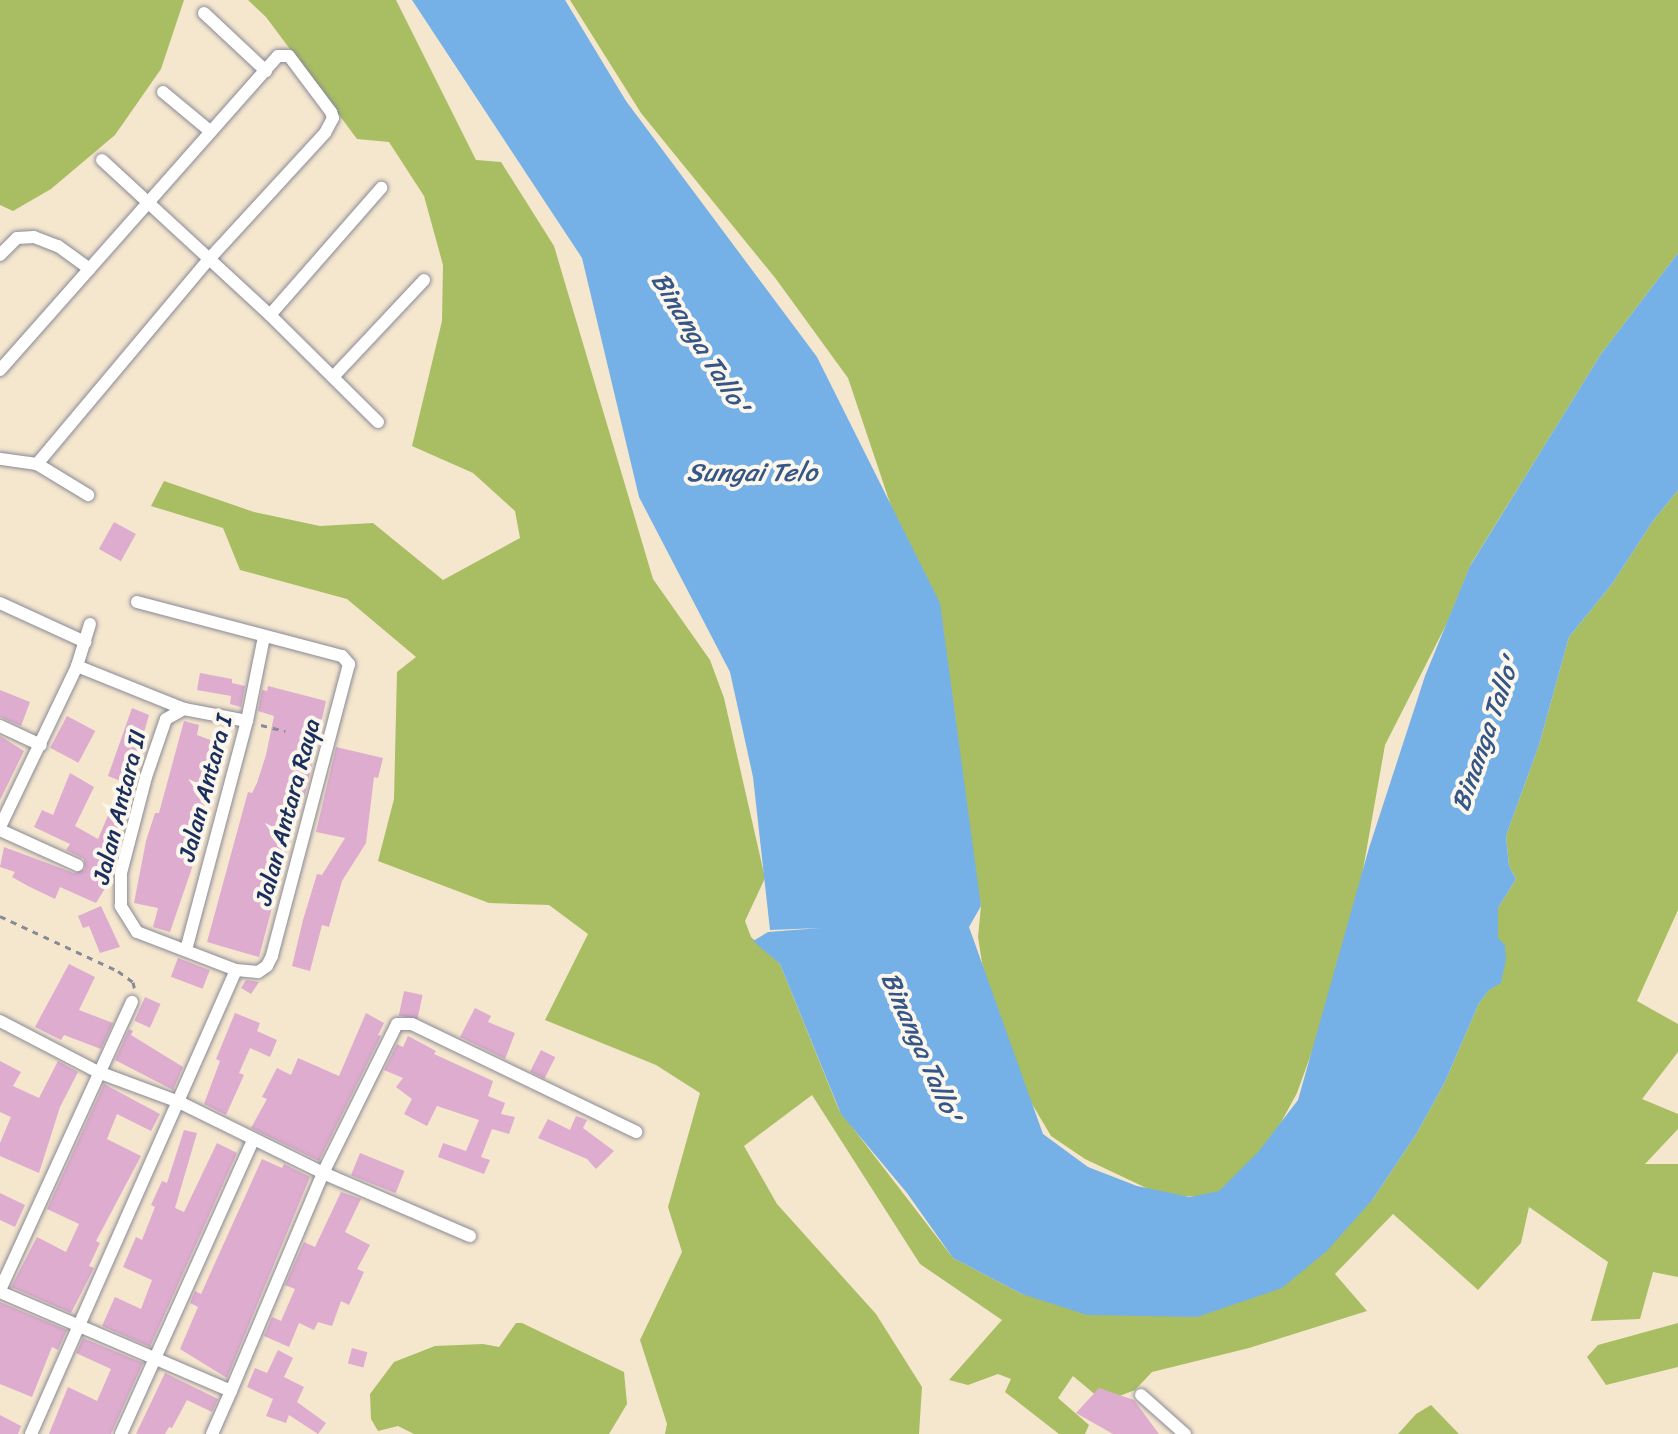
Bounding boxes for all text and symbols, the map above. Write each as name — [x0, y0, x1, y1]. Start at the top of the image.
water label: Binanga Tallo' — [644, 267, 756, 419]
water label: Sungai Telo — [687, 457, 817, 489]
water label: Binanga Tallo' — [1445, 653, 1527, 815]
street label: Jalan Antara I — [173, 712, 239, 864]
street label: Jalan Antara Raya — [249, 716, 327, 908]
street label: Jalan Antara II — [87, 727, 153, 887]
water label: Binanga Tallo' — [874, 967, 968, 1127]

